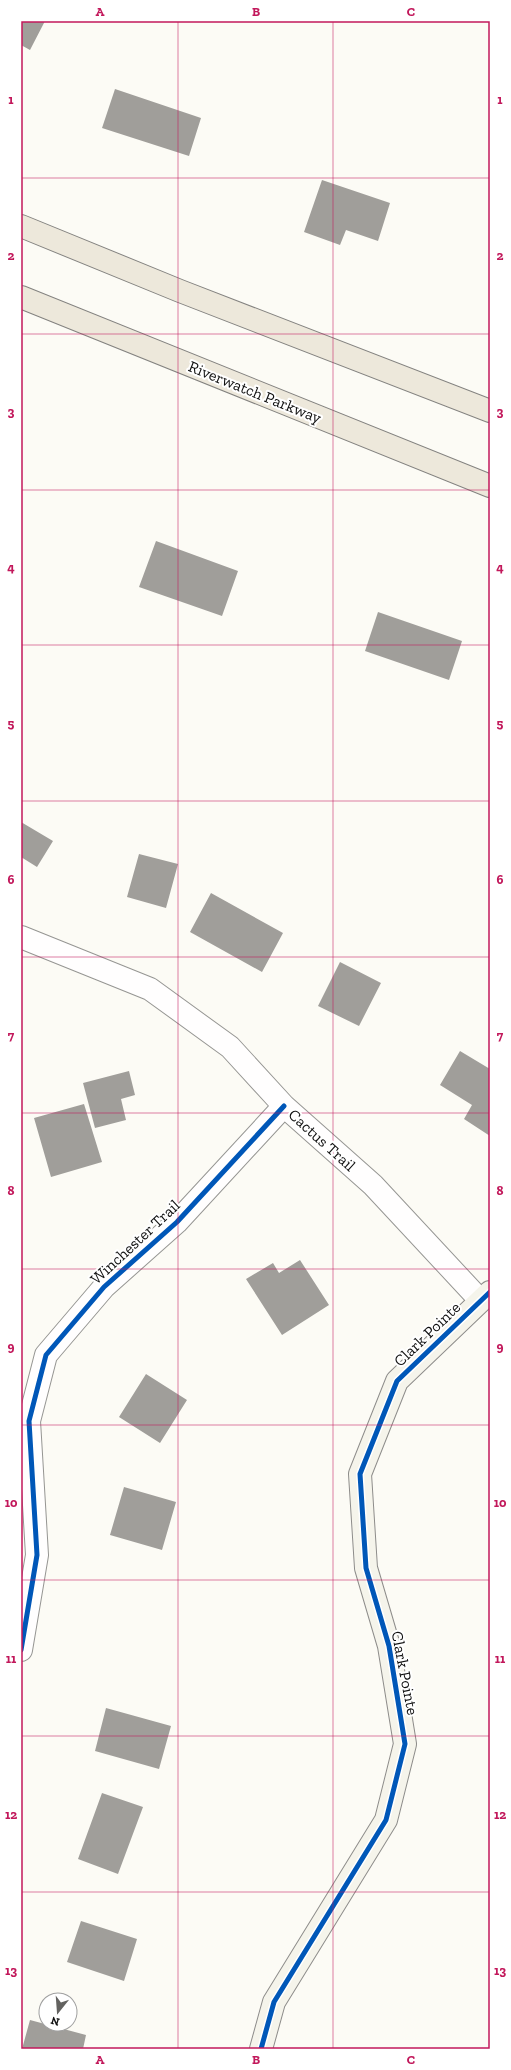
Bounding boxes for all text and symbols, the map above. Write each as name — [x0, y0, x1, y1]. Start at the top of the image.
text: A — [96, 4, 105, 19]
text: B — [252, 4, 260, 19]
text: C — [407, 4, 415, 19]
text: 1 — [8, 92, 14, 107]
text: 1 — [497, 92, 503, 107]
text: 2 — [8, 248, 15, 263]
text: 2 — [497, 248, 504, 263]
street label: Riverwatch Parkway — [186, 357, 325, 428]
text: 3 — [8, 404, 15, 419]
text: 3 — [497, 404, 504, 419]
text: 4 — [7, 560, 15, 575]
text: 4 — [496, 560, 504, 575]
text: 5 — [8, 716, 15, 731]
text: 5 — [497, 716, 504, 731]
text: 6 — [8, 872, 15, 887]
text: 6 — [497, 872, 504, 887]
text: 7 — [8, 1028, 15, 1043]
text: 7 — [497, 1028, 504, 1043]
street label: Cactus Trail — [285, 1105, 359, 1175]
text: 8 — [7, 1183, 15, 1198]
text: 8 — [496, 1183, 504, 1198]
street label: Winchester Trail — [86, 1196, 184, 1288]
street label: Clark Pointe — [390, 1298, 464, 1370]
text: 9 — [8, 1339, 15, 1354]
text: 9 — [497, 1339, 504, 1354]
text: 10 — [5, 1495, 18, 1510]
text: 10 — [494, 1495, 507, 1510]
street label: Clark Pointe — [388, 1629, 422, 1717]
text: 11 — [6, 1651, 17, 1666]
text: 11 — [495, 1651, 506, 1666]
text: 12 — [5, 1807, 17, 1822]
text: 12 — [494, 1807, 506, 1822]
text: 13 — [5, 1963, 17, 1978]
text: 13 — [494, 1963, 506, 1978]
north arrow — [38, 1992, 78, 2032]
text: N — [49, 2013, 61, 2029]
text: A — [96, 2052, 105, 2067]
text: B — [252, 2052, 260, 2067]
text: C — [407, 2052, 415, 2067]

